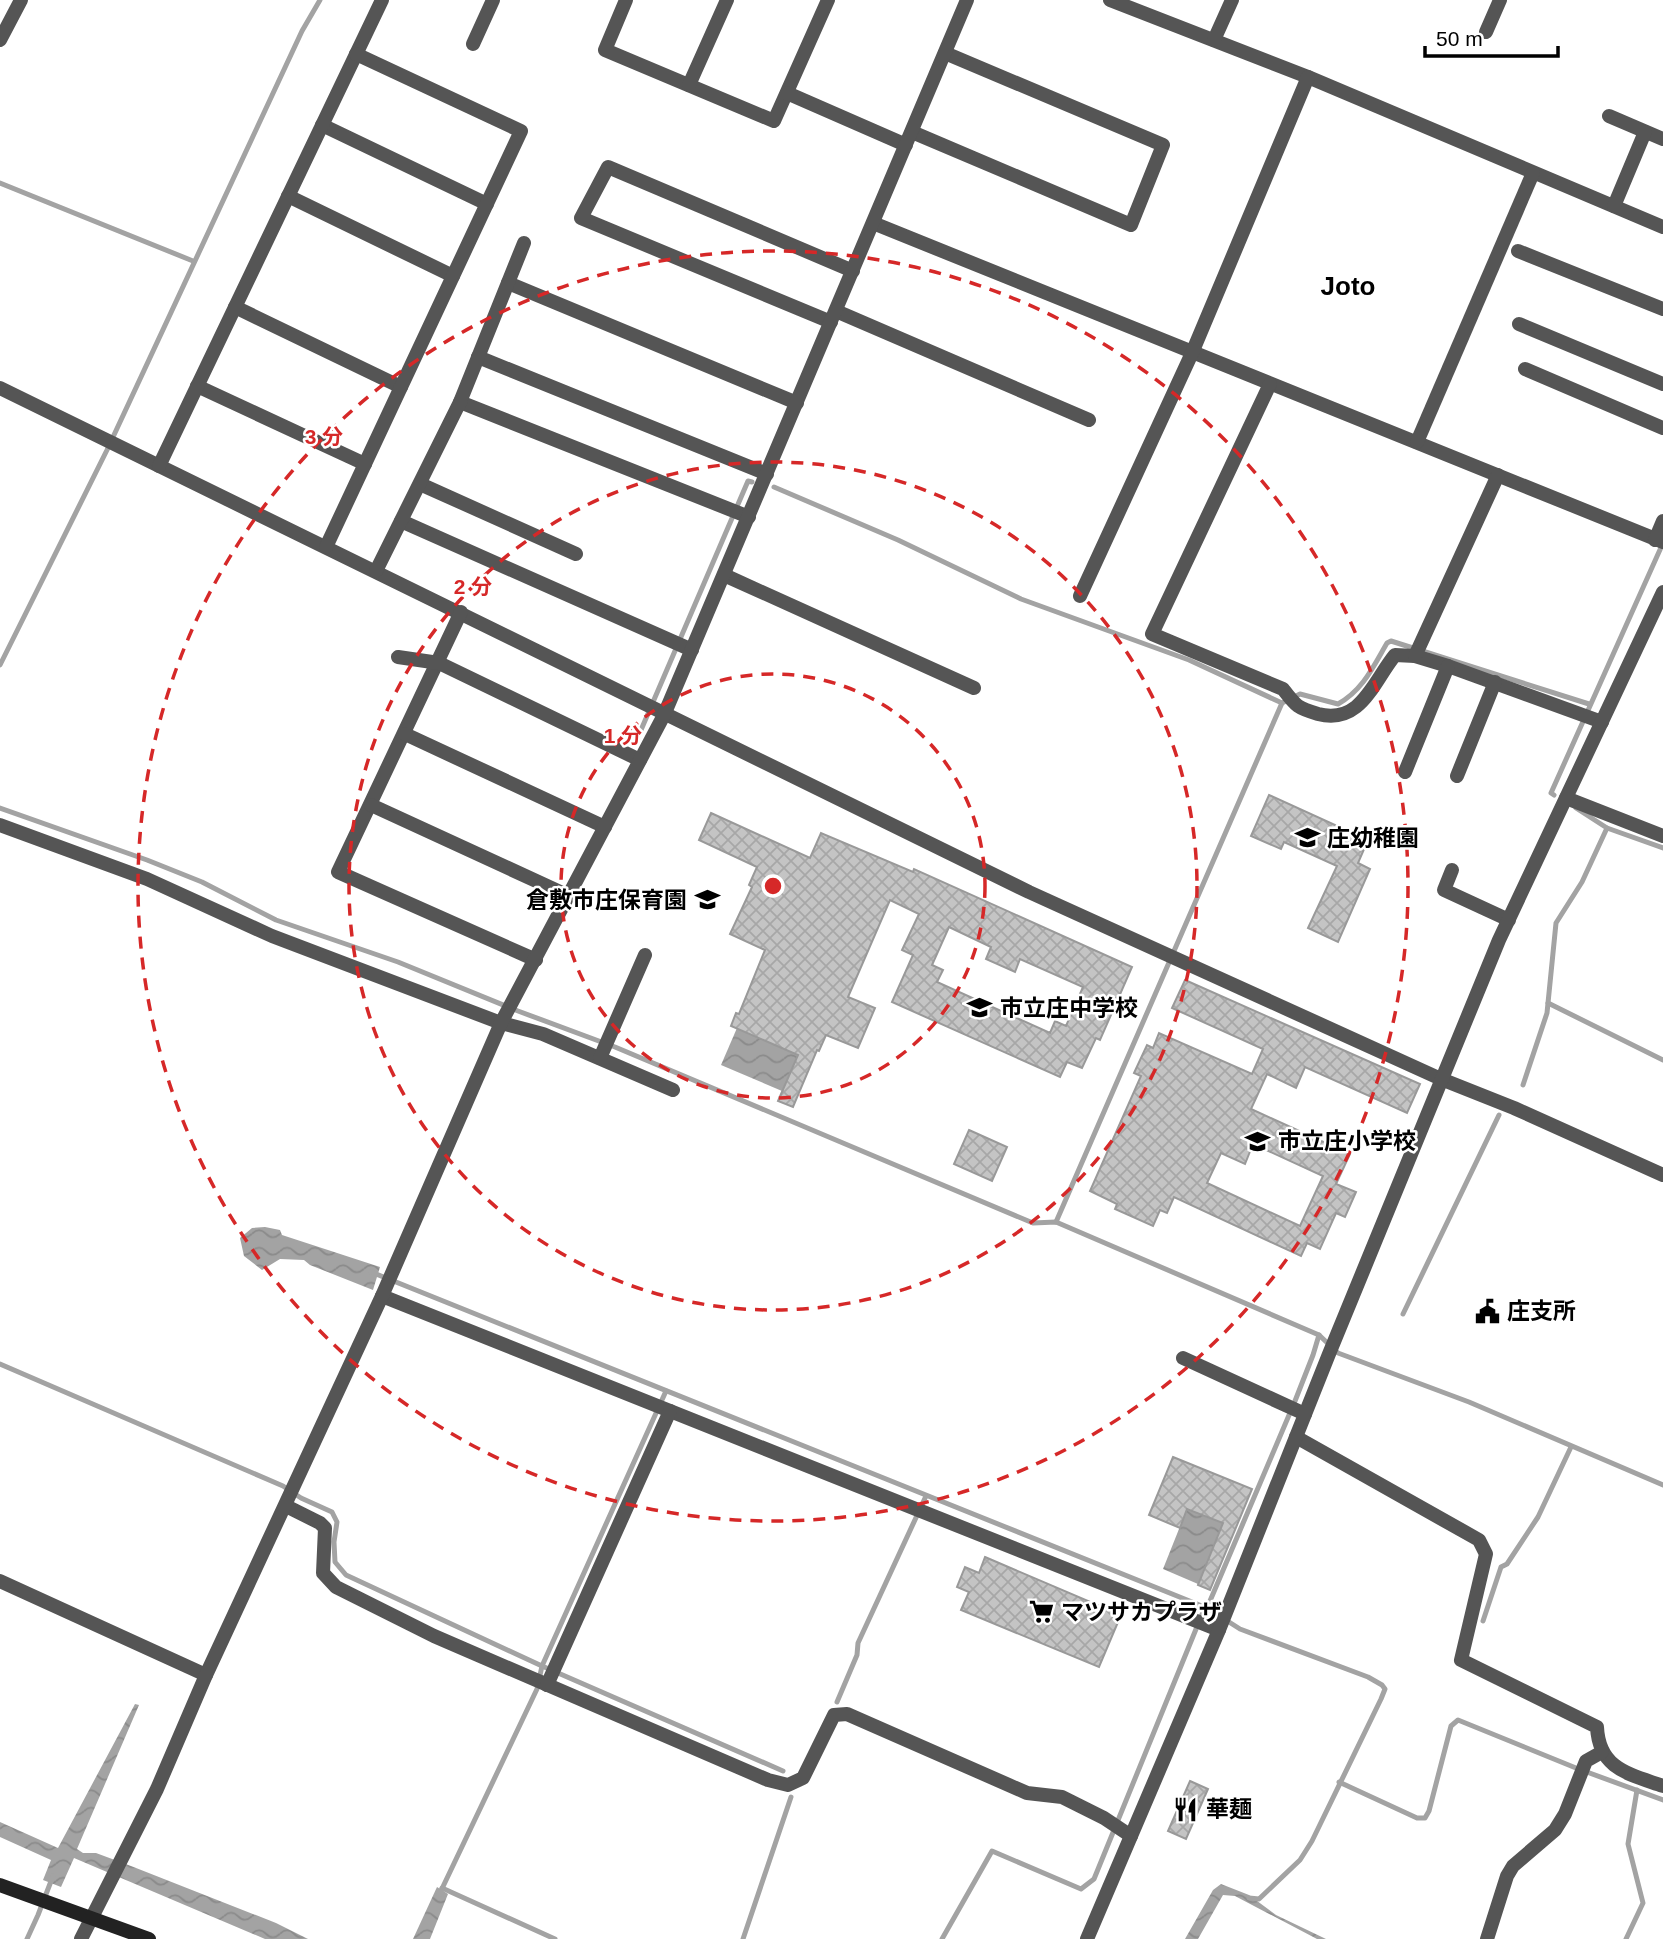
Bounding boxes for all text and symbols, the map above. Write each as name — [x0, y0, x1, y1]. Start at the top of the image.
scale bar — [1425, 14, 1558, 58]
text: 50 m — [1436, 27, 1483, 50]
district label: Joto — [1321, 271, 1375, 301]
text: 3 分 — [305, 425, 343, 448]
text: 2 分 — [454, 575, 492, 598]
text: 1 分 — [604, 724, 642, 747]
school or university icon: 庄幼稚園 — [1293, 824, 1321, 852]
place label: 庄幼稚園 — [1327, 825, 1419, 851]
centre of rings — [761, 874, 785, 898]
school or university icon: 倉敷市庄保育園 — [693, 886, 721, 914]
place label: 倉敷市庄保育園 — [526, 887, 687, 913]
school or university icon: 市立庄中学校 — [966, 994, 994, 1022]
place label: 市立庄中学校 — [1000, 995, 1138, 1021]
school or university icon: 市立庄小学校 — [1244, 1127, 1272, 1155]
place label: 市立庄小学校 — [1278, 1128, 1416, 1154]
public building icon: 庄支所 — [1473, 1297, 1501, 1325]
place label: 庄支所 — [1507, 1298, 1576, 1324]
supermarket icon: マツサカプラザ — [1027, 1598, 1055, 1626]
place label: マツサカプラザ — [1061, 1599, 1222, 1625]
restaurant icon: 華麺 — [1172, 1795, 1200, 1823]
place label: 華麺 — [1206, 1796, 1252, 1822]

